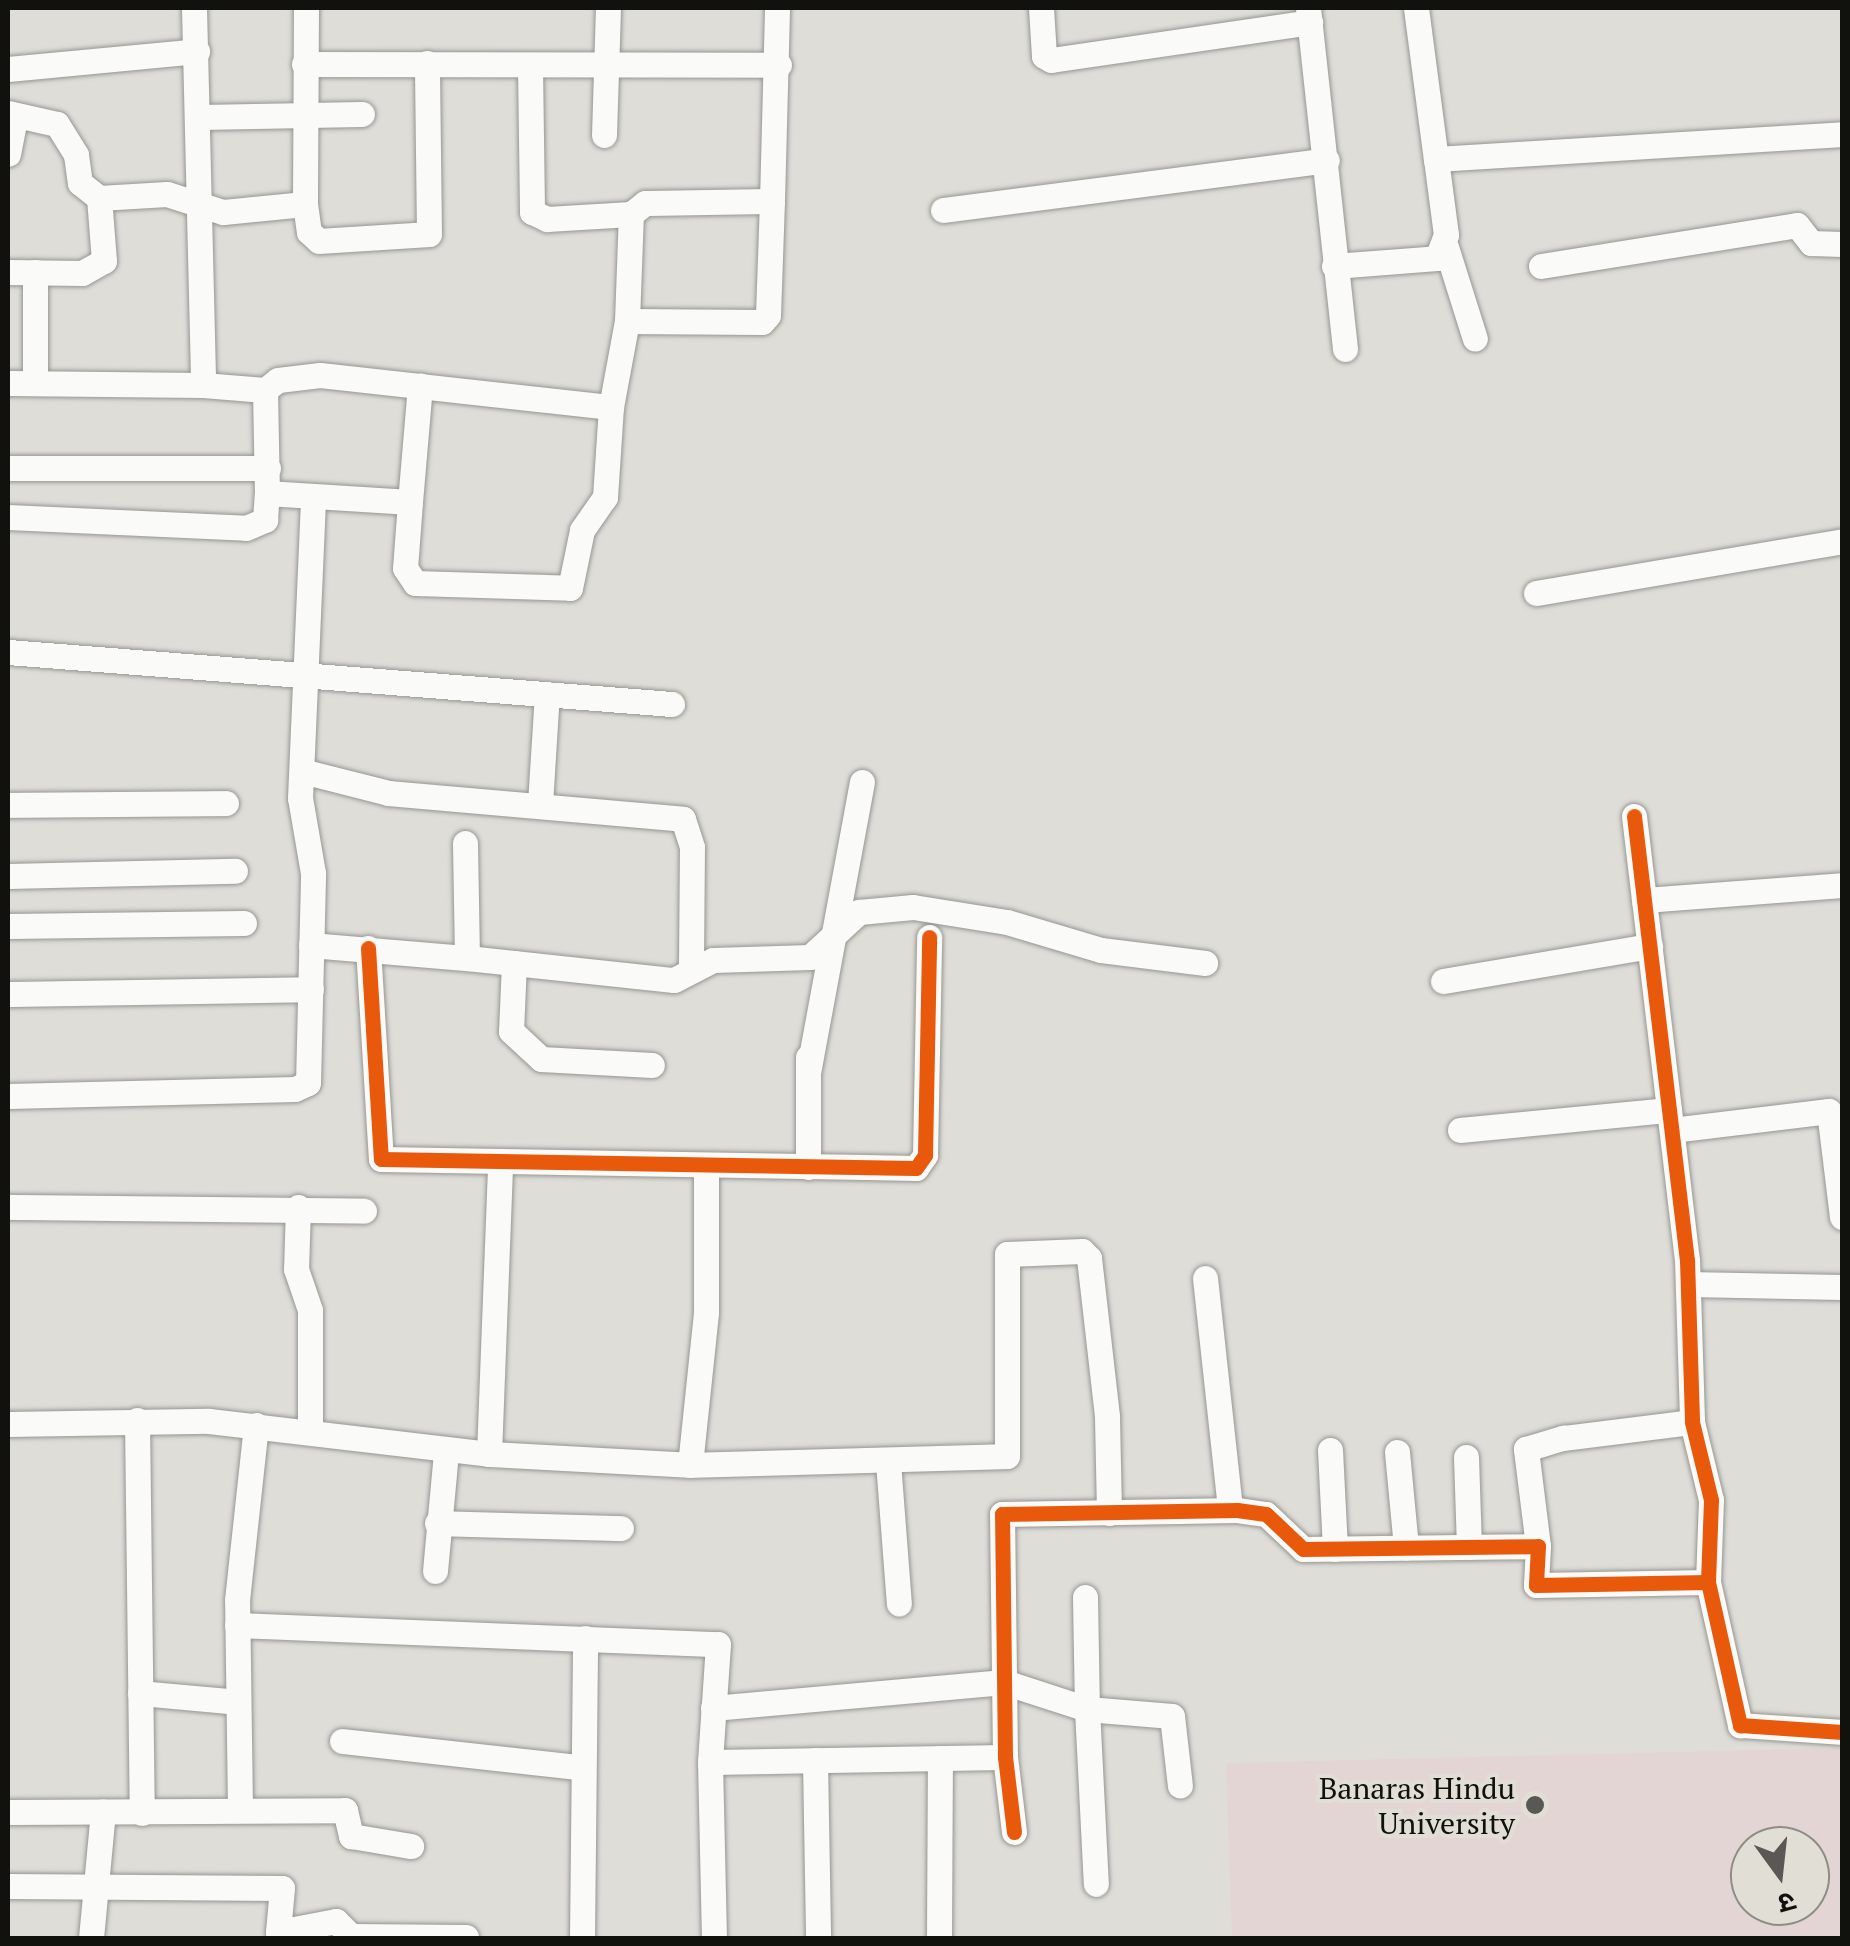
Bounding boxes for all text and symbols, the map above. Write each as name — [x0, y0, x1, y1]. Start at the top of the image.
place label: Banaras Hindu University — [1319, 1770, 1515, 1840]
marker: Banaras Hindu University — [1524, 1794, 1546, 1816]
north arrow — [1730, 1826, 1830, 1926]
text: उ — [1775, 1884, 1800, 1924]

